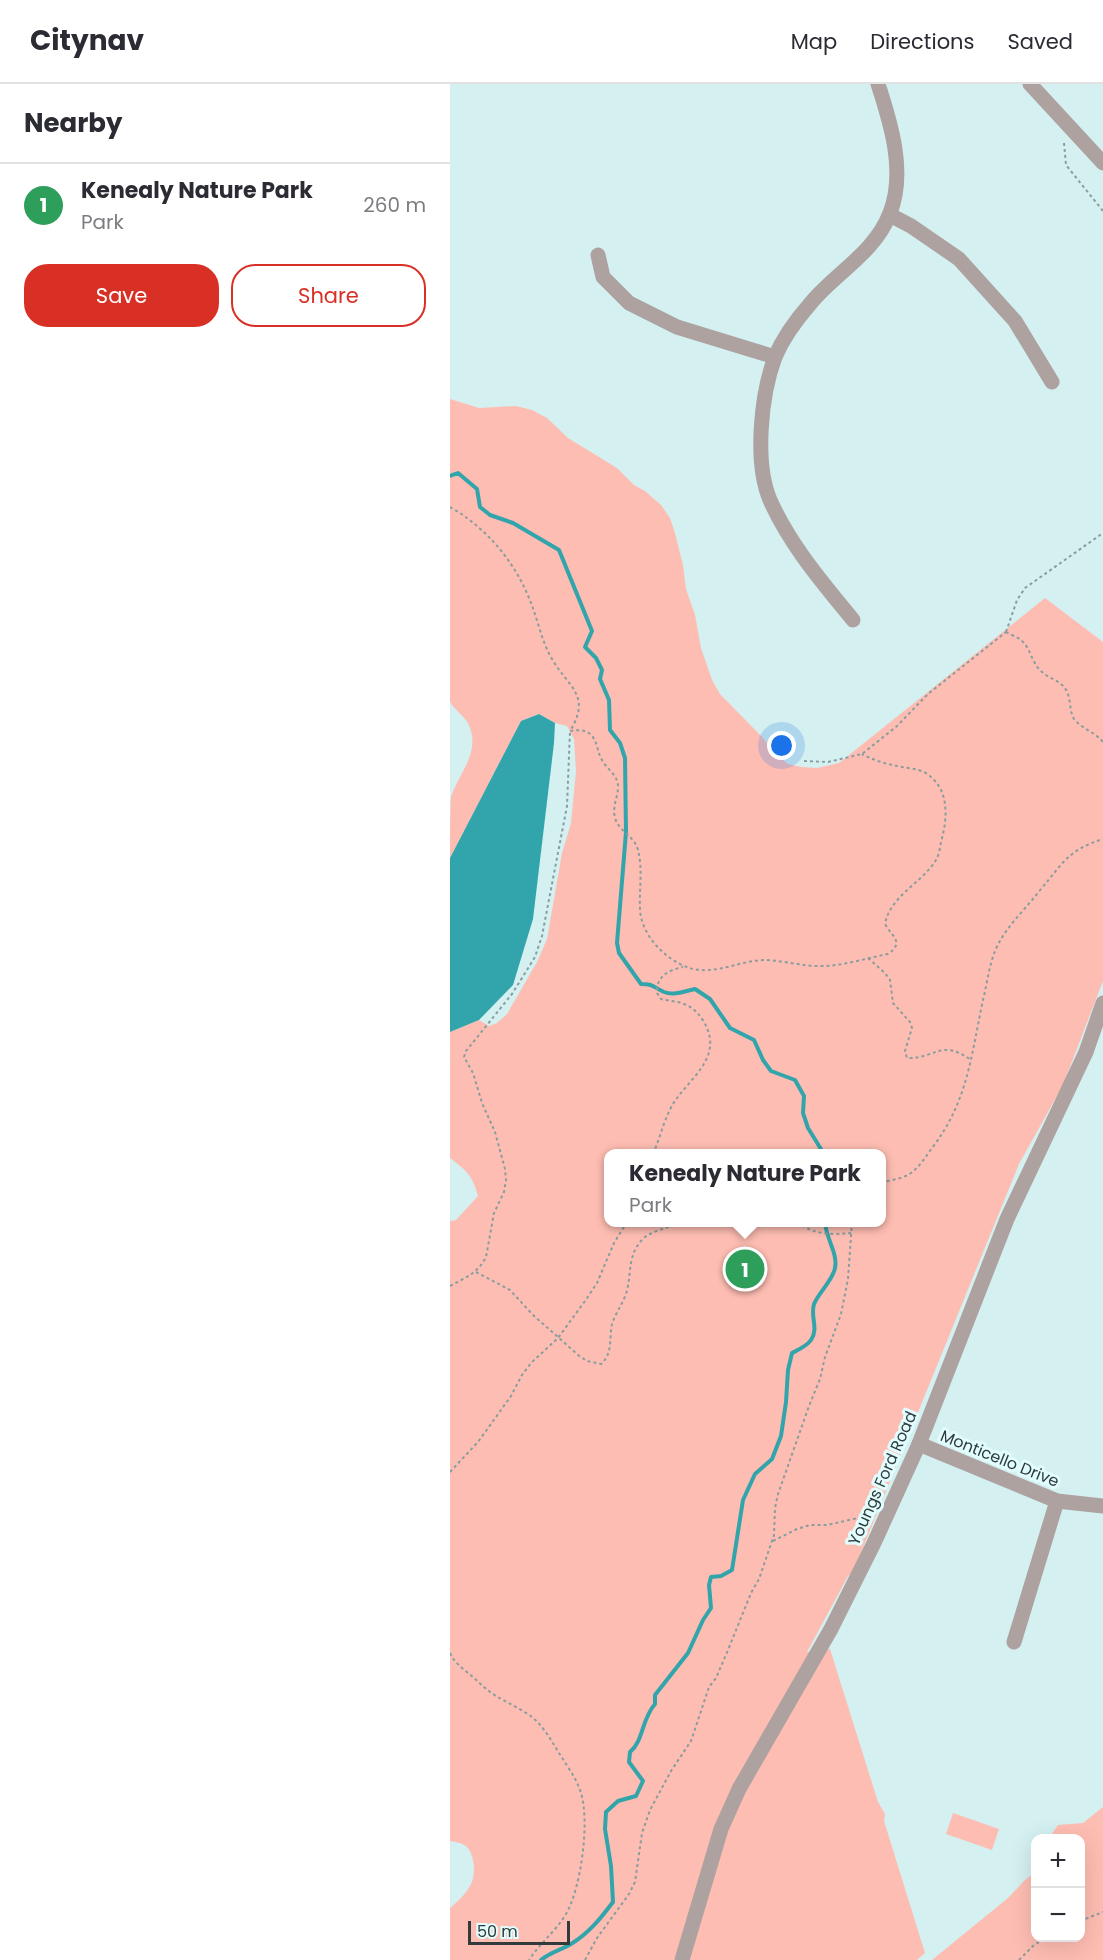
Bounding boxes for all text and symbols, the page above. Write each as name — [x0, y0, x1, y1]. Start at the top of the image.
text: Citynav — [30, 21, 144, 60]
text: Map — [791, 27, 837, 56]
text: Directions — [870, 27, 974, 56]
text: Saved — [1007, 27, 1073, 56]
text: Nearby — [24, 105, 122, 141]
text: Kenealy Nature Park — [81, 175, 313, 206]
text: 1 — [40, 191, 47, 219]
text: 260 m — [363, 191, 426, 219]
text: Park — [81, 208, 124, 236]
button: Save — [24, 264, 219, 327]
button: Share — [231, 264, 426, 327]
your location — [767, 731, 796, 760]
popup — [604, 1149, 886, 1227]
text: Kenealy Nature Park — [629, 1158, 861, 1189]
text: Park — [629, 1191, 672, 1219]
pin: 1 — [726, 1246, 764, 1292]
street label: Youngs Ford Road — [843, 1408, 922, 1549]
street label: Monticello Drive — [937, 1424, 1063, 1493]
map controls — [1031, 1834, 1085, 1942]
button: + — [1031, 1834, 1085, 1888]
button: − — [1031, 1888, 1085, 1942]
scale bar — [468, 1918, 570, 1946]
text: 50 m — [477, 1920, 518, 1943]

